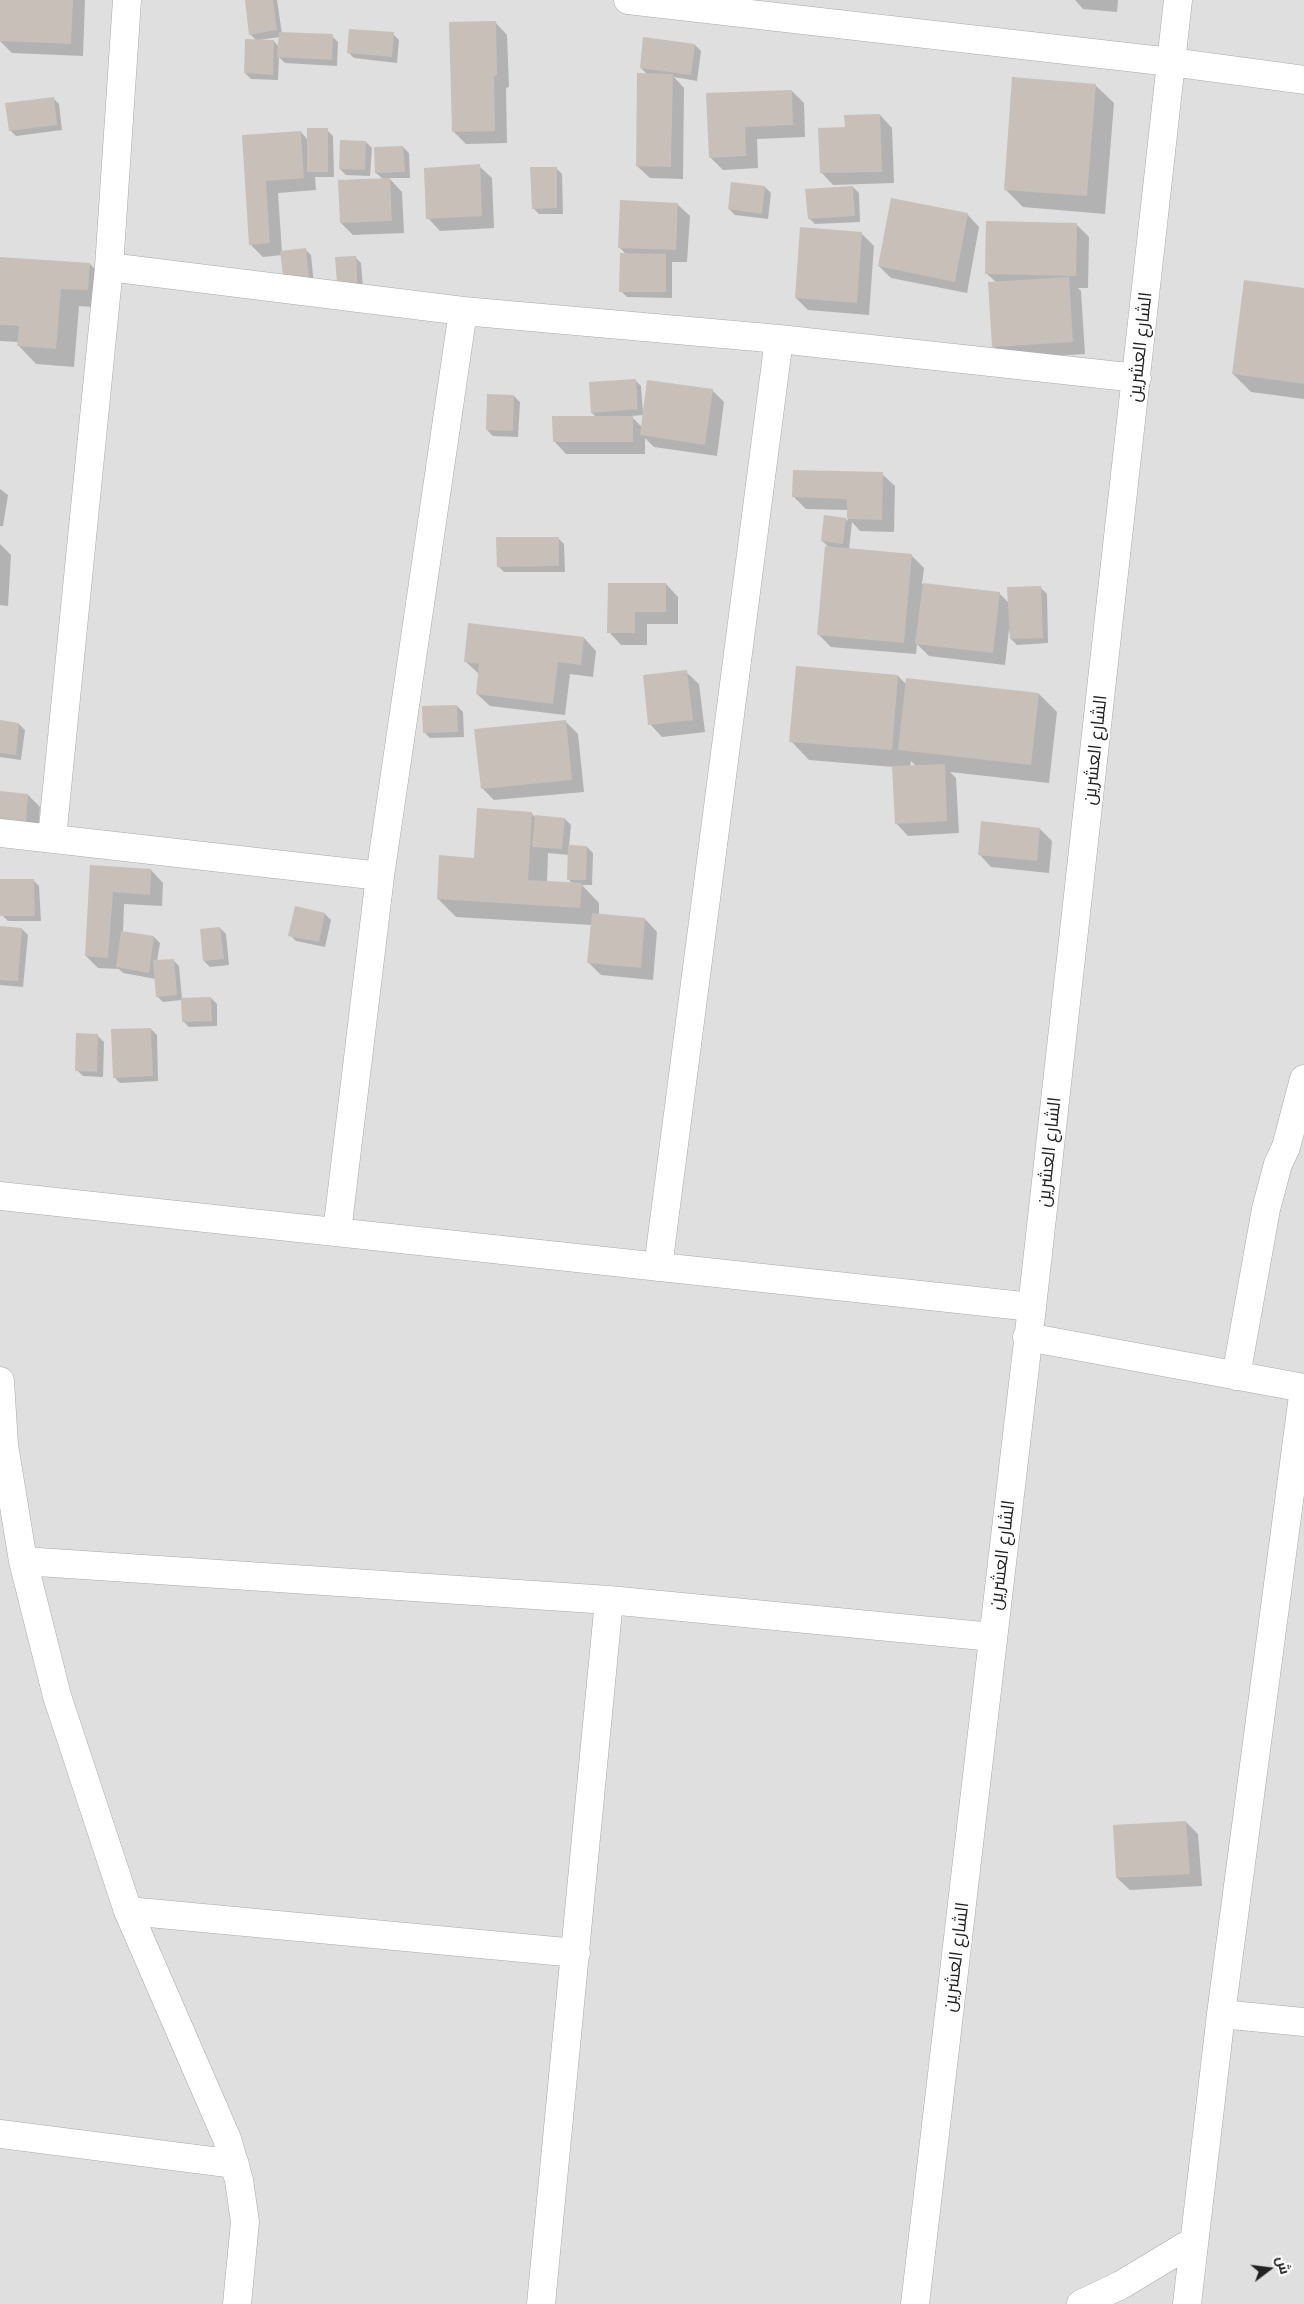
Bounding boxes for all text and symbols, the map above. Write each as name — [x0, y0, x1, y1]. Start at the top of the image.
street label: الشارع العشرين — [1123, 291, 1157, 403]
street label: الشارع العشرين — [1078, 694, 1112, 806]
street label: الشارع العشرين — [1032, 1096, 1066, 1208]
street label: الشارع العشرين — [985, 1499, 1019, 1611]
street label: الشارع العشرين — [939, 1901, 973, 2013]
north arrow — [1244, 2244, 1294, 2294]
text: ش — [1273, 2254, 1295, 2276]

